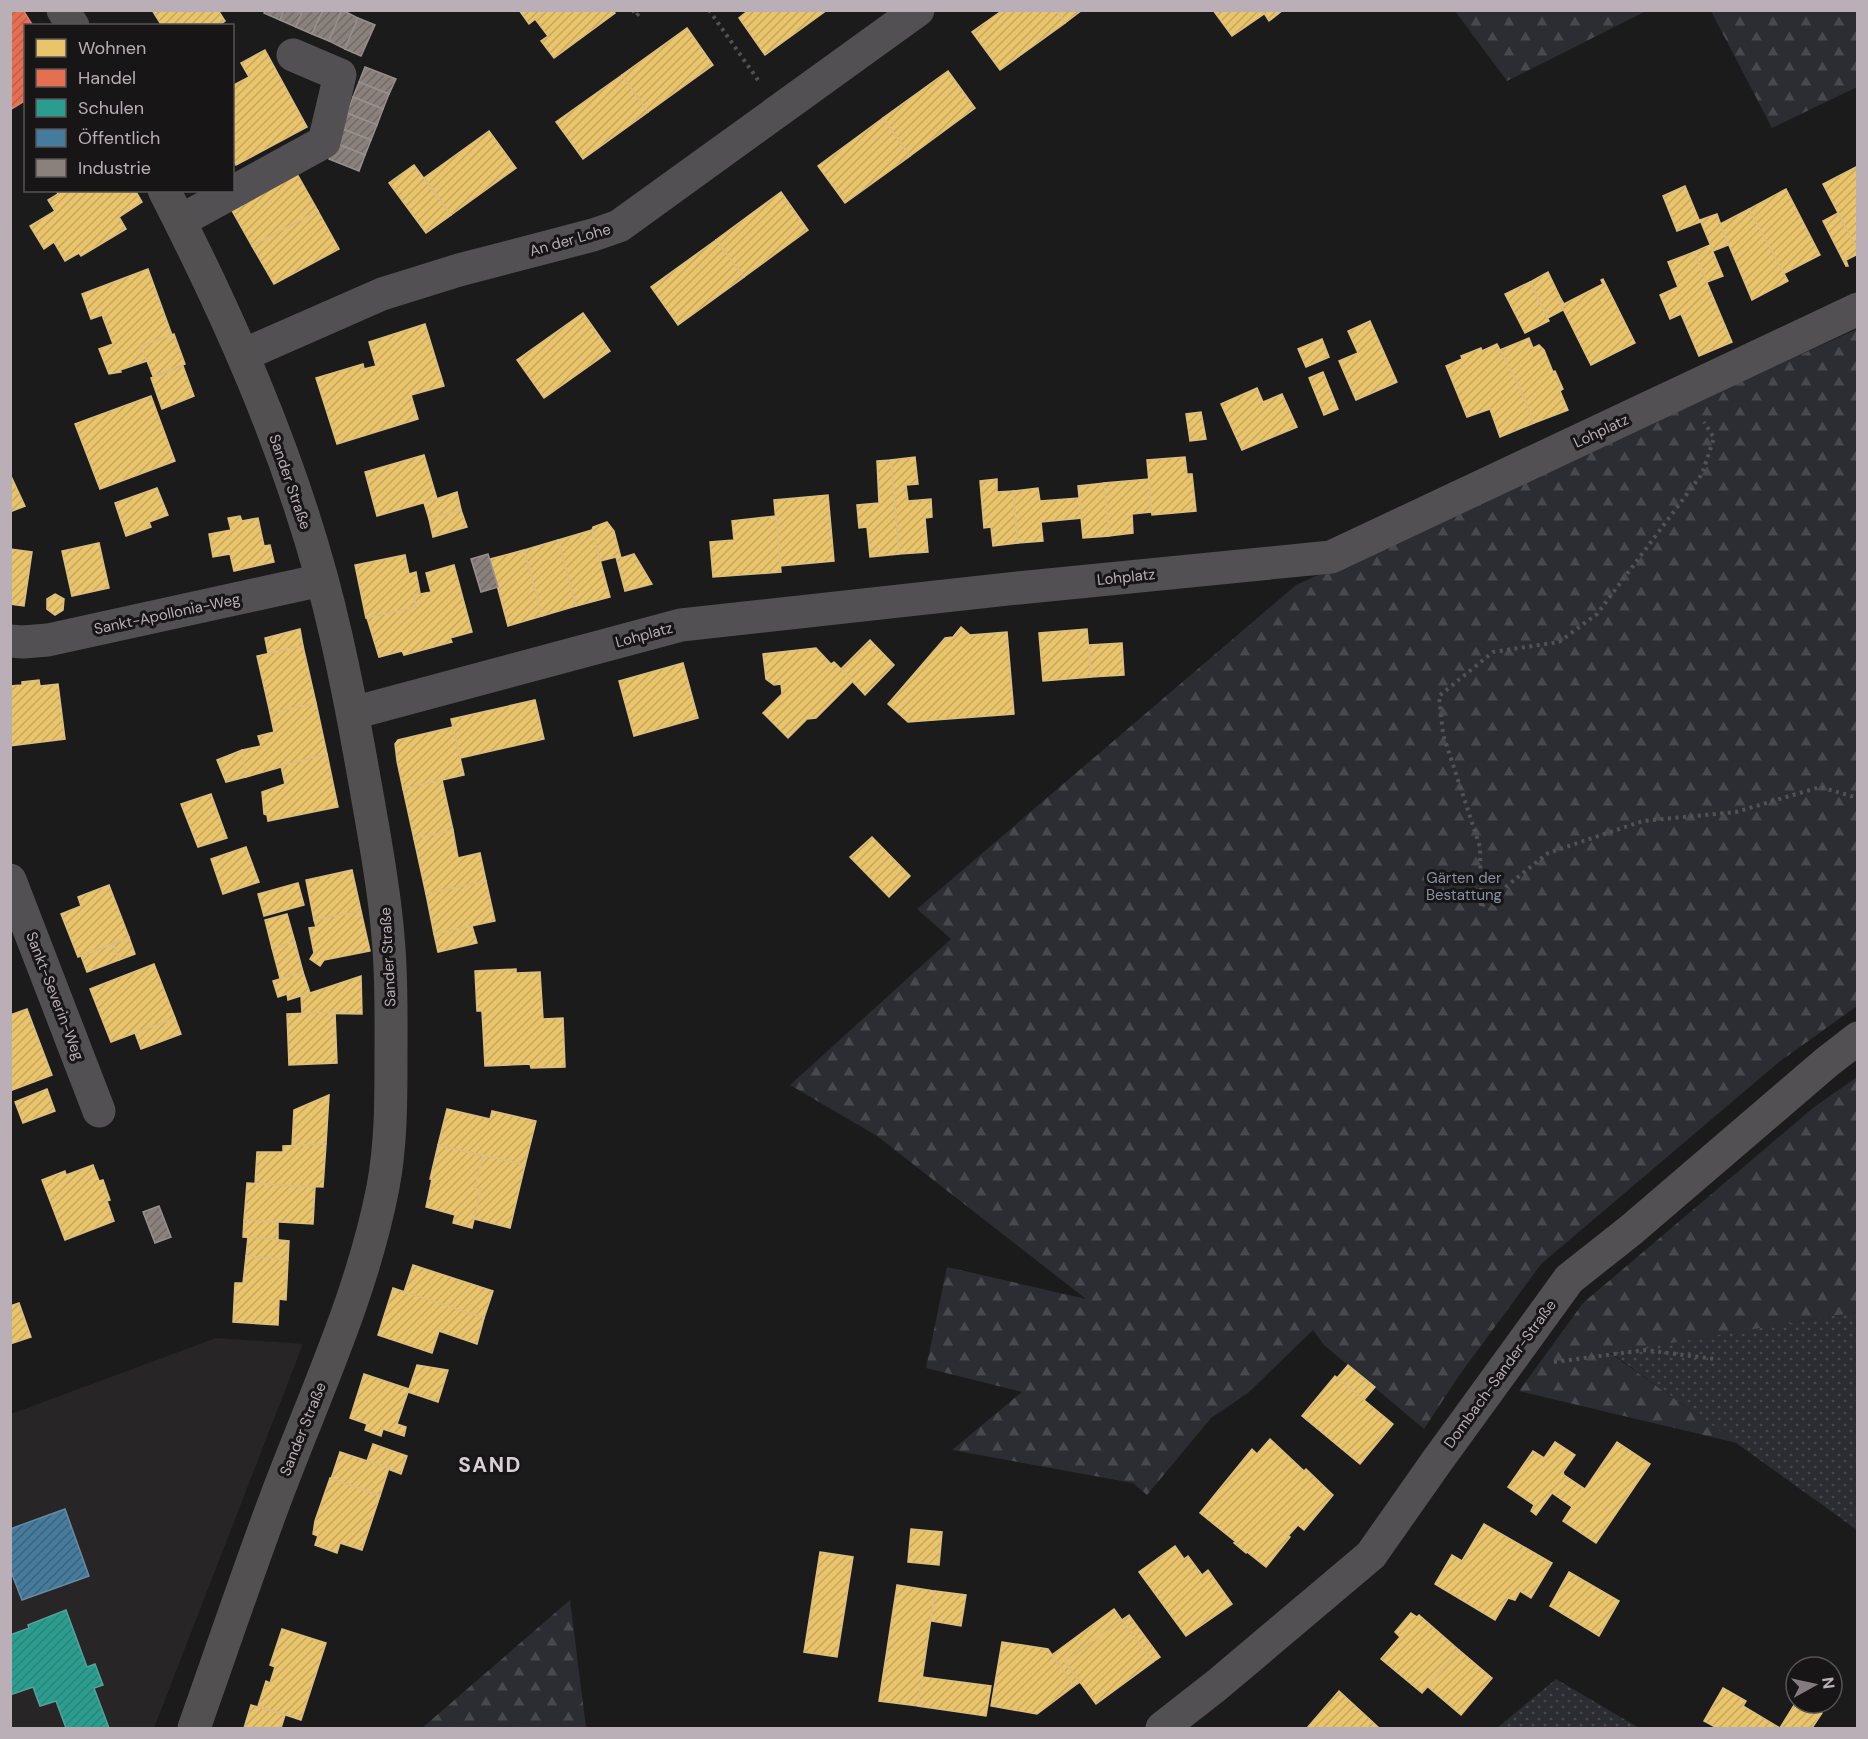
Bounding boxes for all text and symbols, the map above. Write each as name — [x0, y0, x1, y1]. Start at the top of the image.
legend — [24, 24, 234, 192]
text: Wohnen — [78, 36, 146, 60]
text: Handel — [78, 66, 136, 90]
text: Schulen — [78, 96, 144, 120]
text: Öffentlich — [78, 126, 160, 150]
text: Industrie — [78, 156, 151, 180]
street label: An der Lohe — [527, 219, 613, 261]
street label: Lohplatz — [1570, 410, 1632, 452]
street label: Sander Straße — [264, 432, 316, 532]
street label: Lohplatz — [1096, 564, 1156, 590]
street label: Sankt-Apollonia-Weg — [92, 589, 242, 639]
street label: Lohplatz — [613, 618, 675, 652]
park label: Gärten der Bestattung — [1426, 868, 1502, 905]
street label: Sander Straße — [375, 907, 401, 1007]
street label: Sankt-Severin-Weg — [21, 929, 89, 1063]
street label: Dombach-Sander-Straße — [1439, 1296, 1561, 1452]
street label: Sander Straße — [275, 1379, 331, 1479]
district label: SAND — [458, 1451, 522, 1479]
north arrow — [1784, 1655, 1844, 1715]
text: N — [1817, 1676, 1840, 1690]

